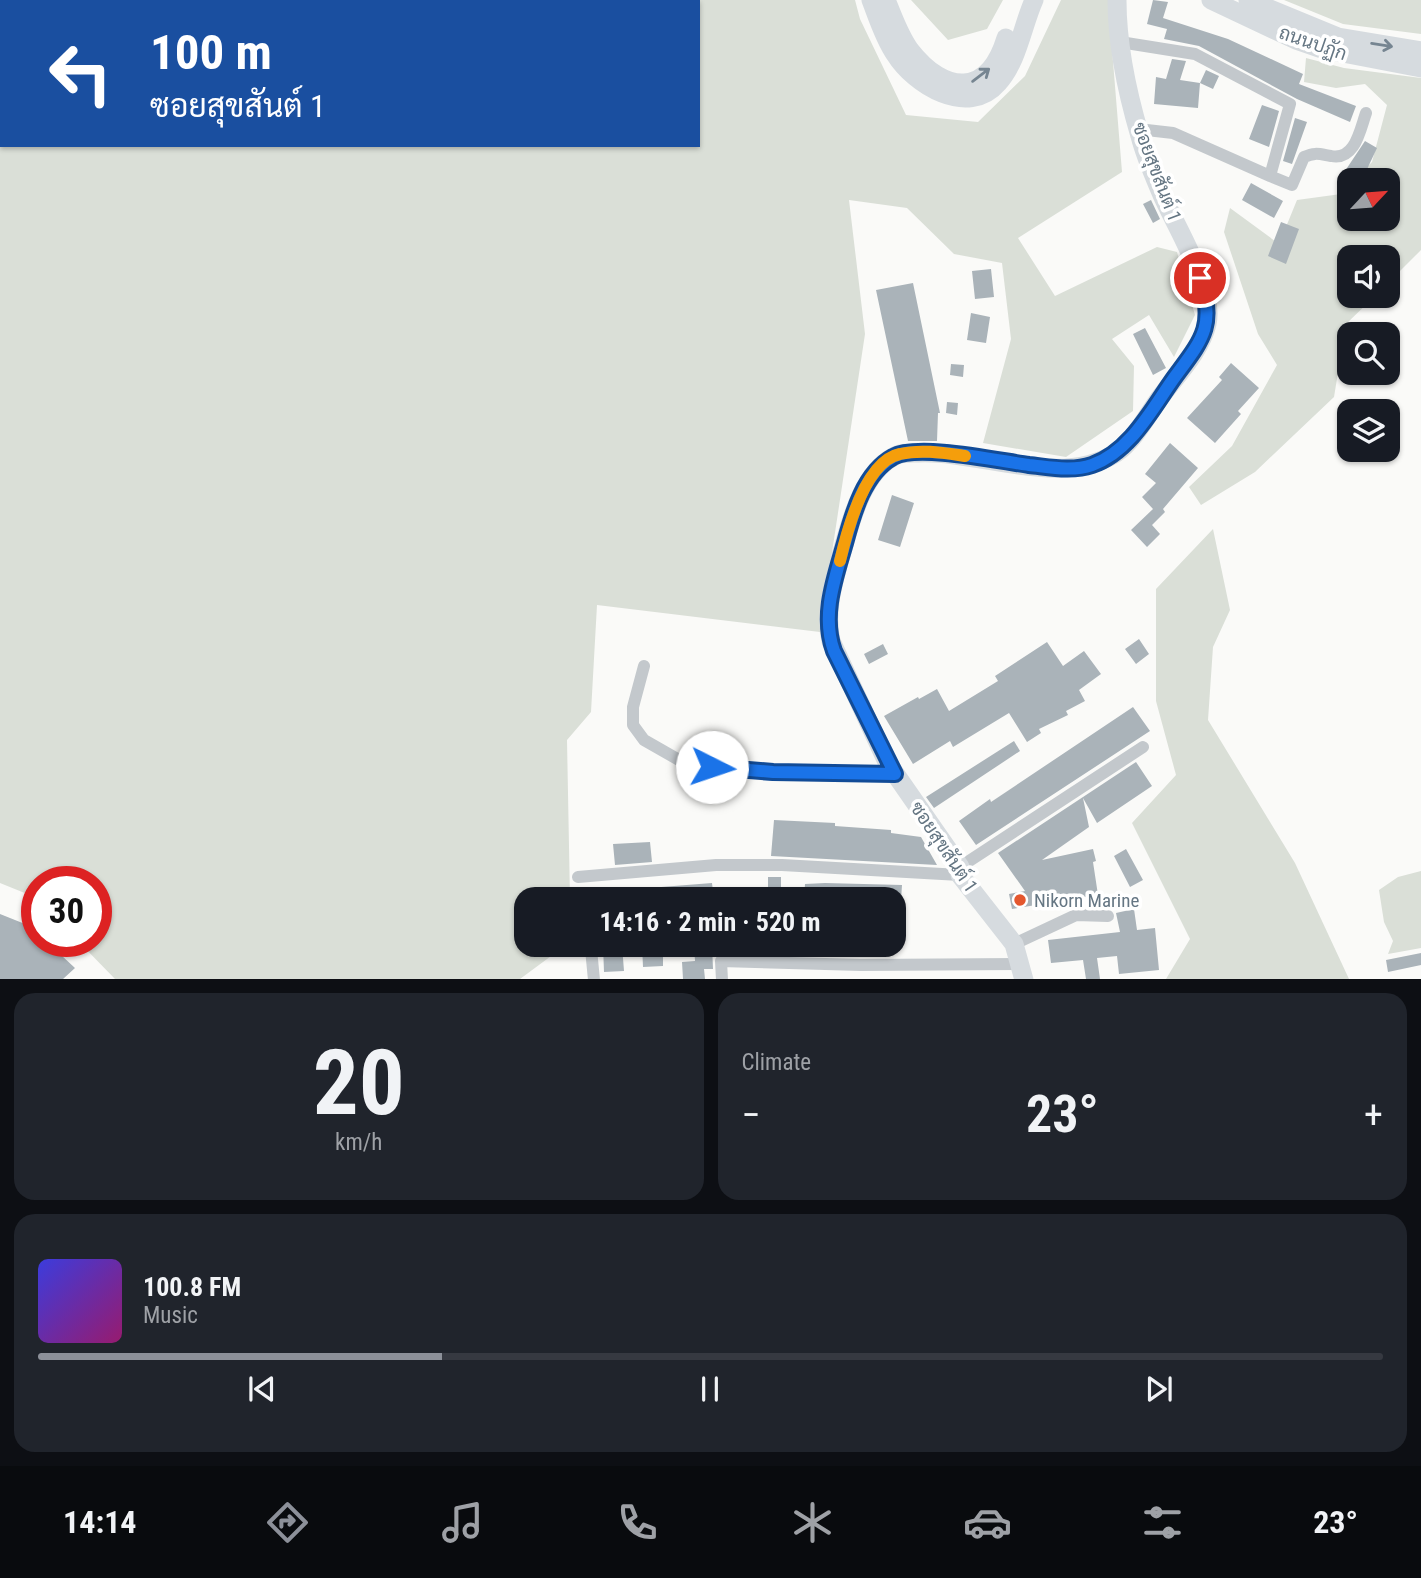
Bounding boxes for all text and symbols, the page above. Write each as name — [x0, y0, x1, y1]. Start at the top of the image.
street label: ถนนปฏัก — [1276, 21, 1350, 66]
text: 100 m — [150, 24, 272, 81]
icon: left — [35, 28, 126, 119]
one-way arrow — [1370, 38, 1393, 51]
one-way arrow — [972, 67, 990, 82]
text: ซอยสุขสันต์ 1 — [150, 87, 326, 125]
street label: ซอยสุขสันต์ 1 — [1127, 119, 1187, 225]
north arrow — [1337, 168, 1400, 231]
map controls — [1337, 168, 1400, 462]
button: sound — [1337, 245, 1400, 308]
pin — [1170, 248, 1230, 308]
icon: arrive — [1181, 259, 1219, 297]
button: search — [1337, 322, 1400, 385]
button: layers — [1337, 399, 1400, 462]
position arrow — [675, 730, 749, 804]
street label: ซอยสุขสันต์ 1 — [904, 797, 984, 897]
speed limit sign: 30 — [21, 866, 112, 957]
place label: Nikorn Marine — [1034, 889, 1139, 912]
marker: Nikorn Marine — [1012, 892, 1028, 908]
text: 14:16 · 2 min · 520 m — [600, 907, 820, 937]
text: 20 — [313, 1030, 405, 1136]
text: Climate — [742, 1049, 811, 1076]
text: 23° — [1026, 1084, 1099, 1145]
text: − — [742, 1093, 761, 1137]
text: + — [1364, 1093, 1383, 1137]
text: km/h — [335, 1129, 382, 1156]
text: 100.8 FM — [143, 1272, 241, 1302]
text: Music — [143, 1302, 198, 1329]
icon: previous — [243, 1370, 281, 1408]
icon: pause — [691, 1370, 729, 1408]
icon: next — [1140, 1370, 1178, 1408]
icon: directions — [263, 1498, 312, 1547]
icon: music — [438, 1498, 487, 1547]
icon: phone — [613, 1498, 662, 1547]
icon: climate — [788, 1498, 837, 1547]
icon: car — [963, 1498, 1012, 1547]
icon: filters — [1138, 1498, 1187, 1547]
text: 14:14 — [63, 1503, 136, 1541]
text: 23° — [1313, 1503, 1358, 1541]

